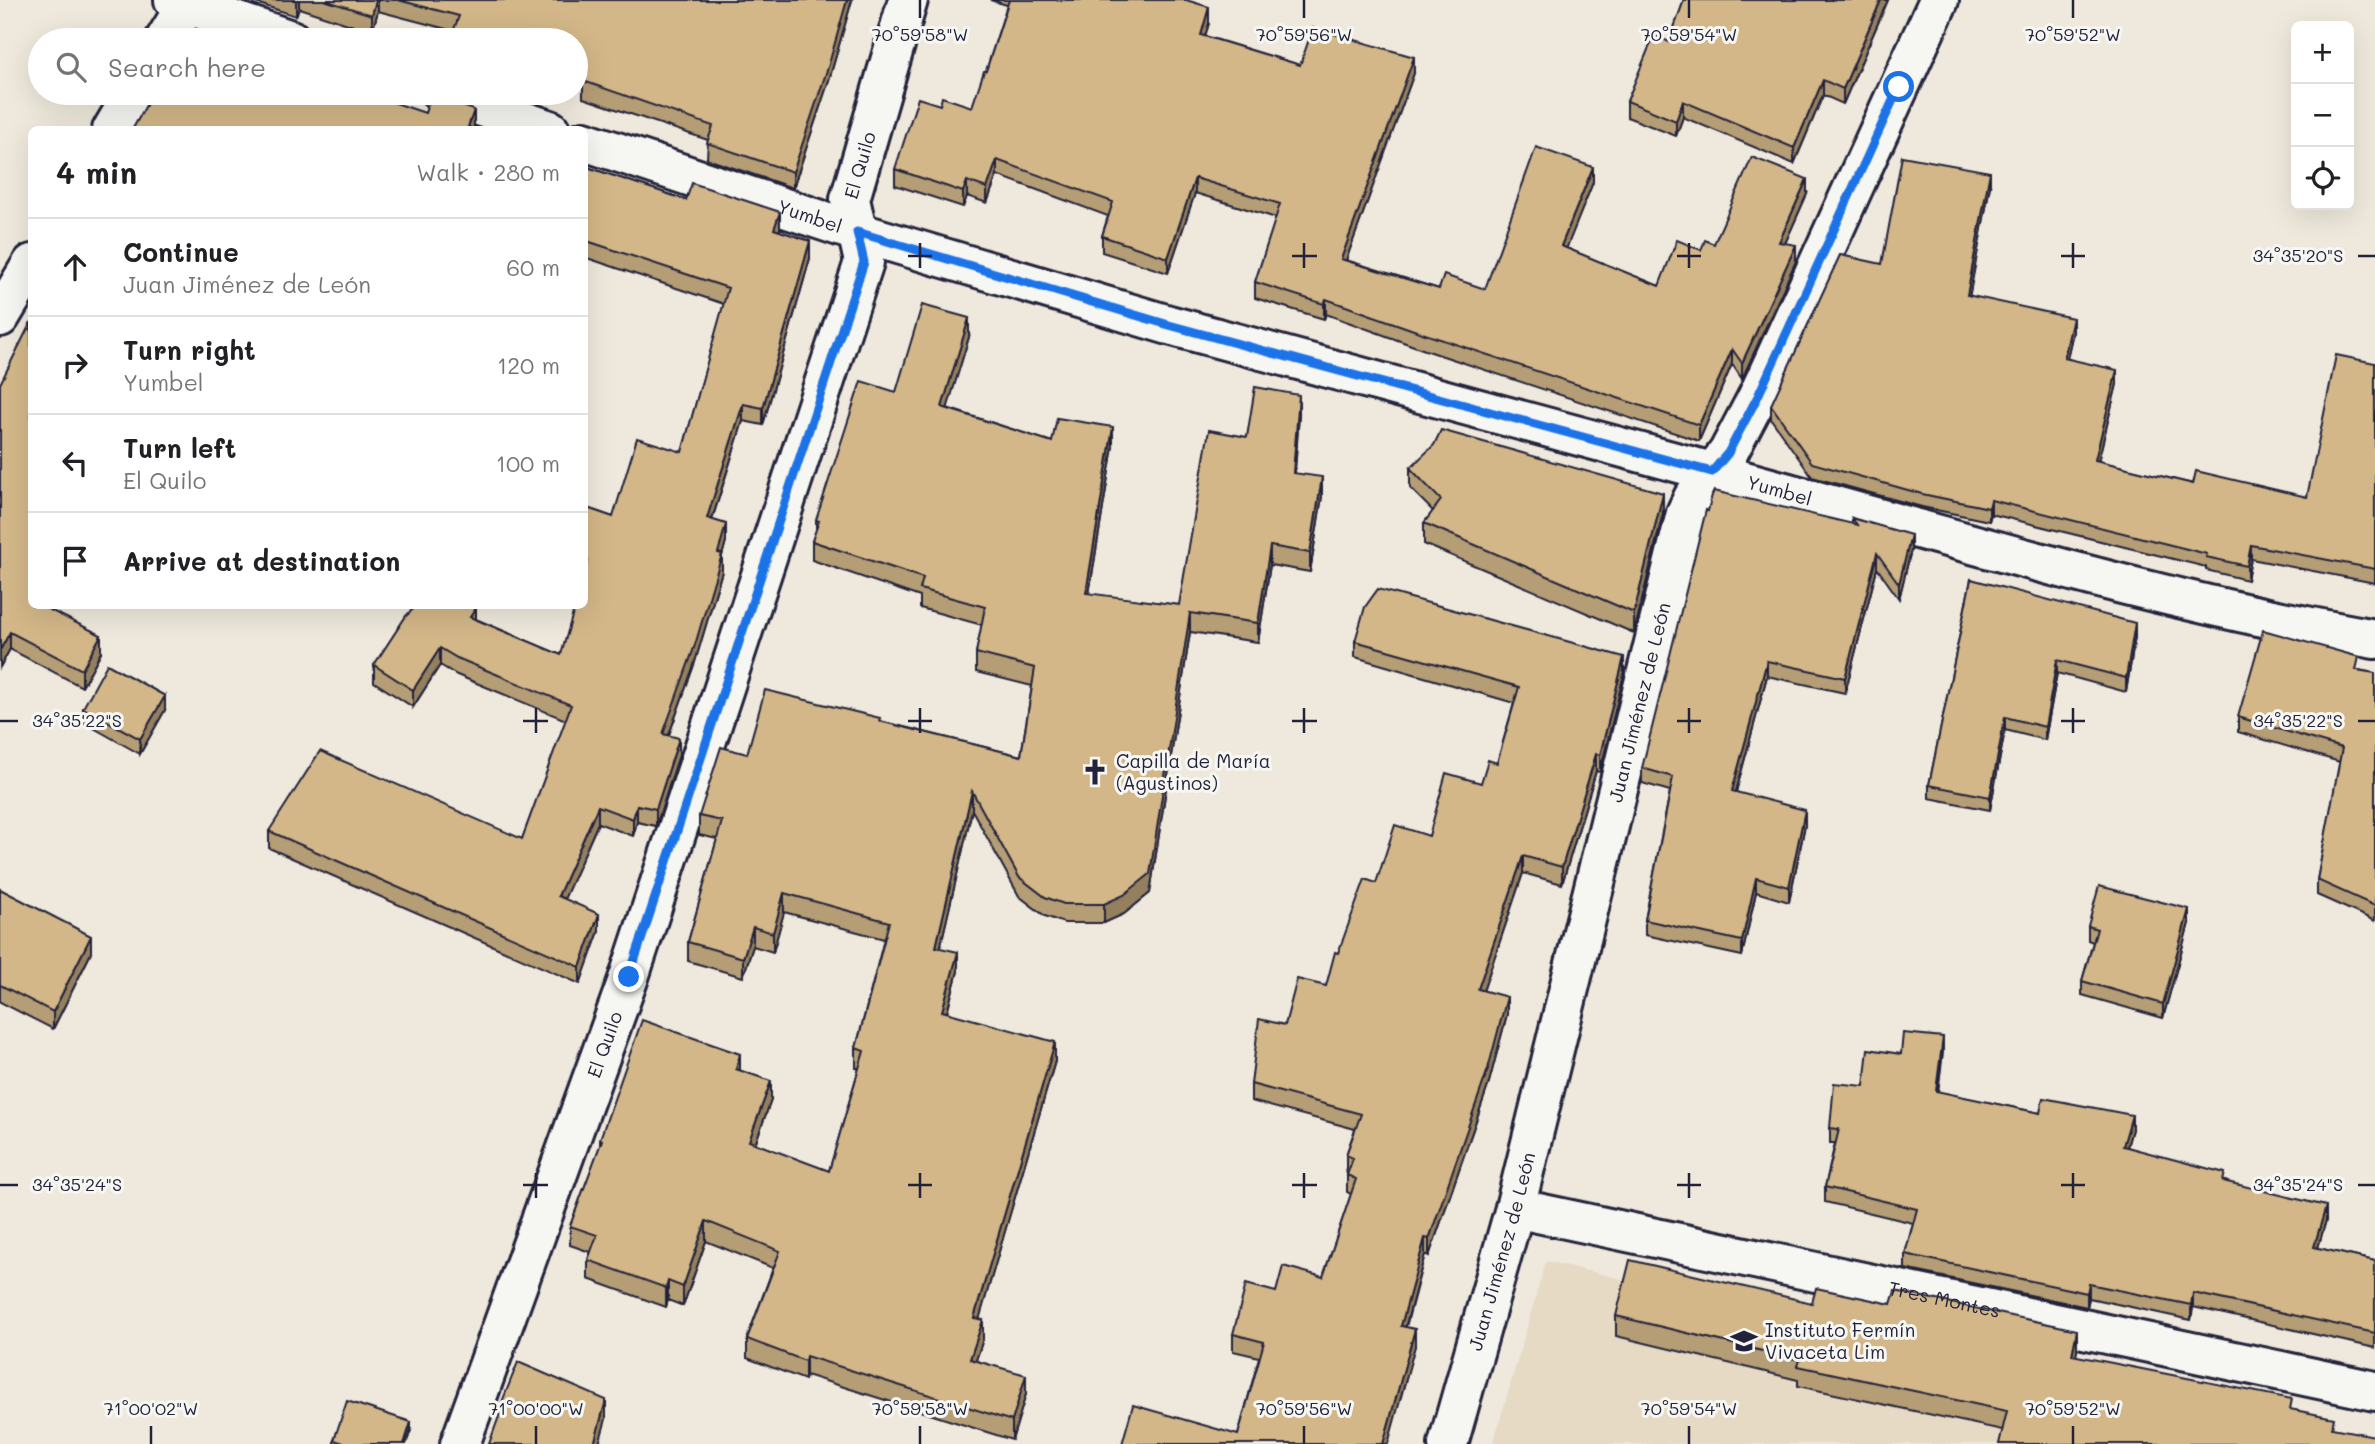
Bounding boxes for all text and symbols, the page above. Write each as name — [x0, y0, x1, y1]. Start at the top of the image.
map controls — [2291, 21, 2354, 210]
button: + — [2291, 21, 2354, 84]
text: 70°59'58"W — [872, 22, 968, 46]
text: 70°59'56"W — [1256, 22, 1352, 46]
text: 70°59'54"W — [1641, 22, 1737, 46]
text: 70°59'52"W — [2025, 22, 2121, 46]
search box — [28, 28, 588, 105]
icon: search — [52, 48, 90, 86]
text: Search here — [108, 50, 266, 84]
route start — [1883, 71, 1914, 102]
button: − — [2291, 84, 2354, 147]
street label: El Quilo — [838, 128, 881, 202]
button: locate — [2291, 147, 2354, 210]
text: 4 min — [56, 152, 137, 192]
text: Walk · 280 m — [416, 157, 560, 187]
street label: Yumbel — [774, 193, 846, 238]
text: Continue — [123, 235, 239, 269]
text: 34°35'20"S — [2253, 243, 2343, 267]
icon: ahead — [56, 248, 94, 286]
text: 60 m — [506, 252, 560, 282]
text: Juan Jiménez de León — [123, 269, 371, 299]
text: Turn right — [123, 333, 256, 367]
icon: right — [56, 346, 94, 384]
text: 120 m — [497, 350, 560, 380]
text: Yumbel — [123, 367, 204, 397]
text: Turn left — [123, 431, 236, 465]
icon: left — [56, 444, 94, 482]
text: 100 m — [496, 448, 560, 478]
text: El Quilo — [123, 465, 206, 495]
street label: Yumbel — [1744, 469, 1815, 511]
icon: arrive — [56, 542, 94, 580]
text: Arrive at destination — [123, 544, 400, 578]
street label: Juan Jiménez de León — [1602, 600, 1676, 805]
text: 34°35'22"S — [32, 708, 122, 732]
text: 34°35'22"S — [2253, 708, 2343, 732]
place label: Capilla de María (Agustinos) — [1116, 748, 1271, 795]
church icon: Capilla de María (Agustinos) — [1080, 757, 1110, 787]
route end — [613, 961, 644, 992]
street label: El Quilo — [581, 1008, 628, 1081]
street label: Juan Jiménez de León — [1462, 1149, 1540, 1353]
text: 34°35'24"S — [32, 1172, 122, 1196]
text: 34°35'24"S — [2253, 1172, 2343, 1196]
street label: Tres Montes — [1886, 1275, 2003, 1323]
place label: Instituto Fermín Vivaceta Lim — [1765, 1317, 1915, 1364]
school or university icon: Instituto Fermín Vivaceta Lim — [1729, 1326, 1759, 1356]
text: 71°00'02"W — [104, 1396, 198, 1420]
text: 71°00'00"W — [488, 1396, 584, 1420]
text: 70°59'58"W — [872, 1396, 968, 1420]
text: 70°59'56"W — [1256, 1396, 1352, 1420]
text: 70°59'54"W — [1641, 1396, 1737, 1420]
text: 70°59'52"W — [2025, 1396, 2121, 1420]

